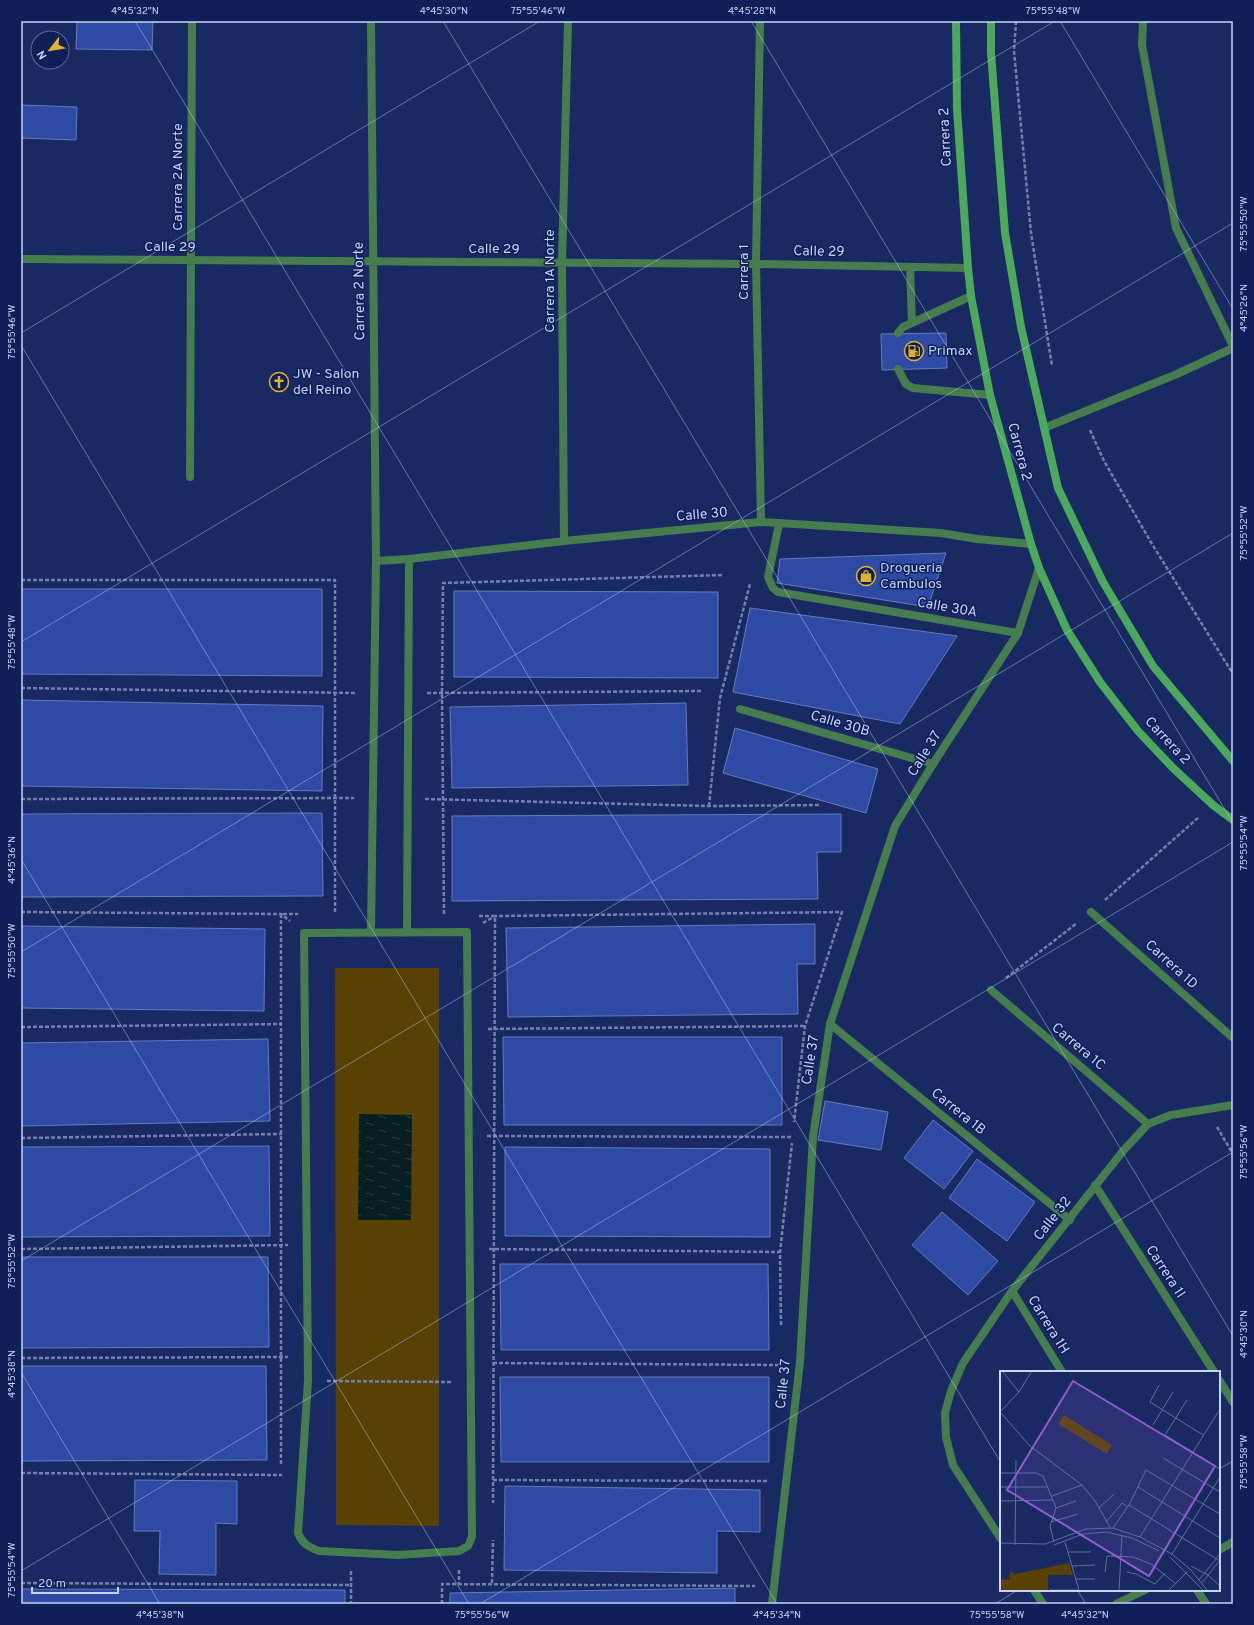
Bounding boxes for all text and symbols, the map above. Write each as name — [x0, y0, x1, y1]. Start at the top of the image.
text: 4°45'32"N — [111, 5, 159, 18]
text: 4°45'30"N — [420, 5, 468, 18]
text: 75°55'46"W — [511, 5, 565, 18]
text: 4°45'28"N — [728, 5, 776, 18]
text: 75°55'48"W — [1026, 5, 1080, 18]
north arrow — [30, 30, 70, 70]
text: N — [34, 48, 50, 62]
street label: Carrera 2 — [936, 107, 956, 167]
street label: Carrera 2A Norte — [170, 123, 187, 231]
text: 75°55'50"W — [1238, 196, 1251, 252]
street label: Carrera 1A Norte — [542, 229, 559, 333]
street label: Calle 29 — [144, 239, 196, 256]
street label: Calle 29 — [468, 241, 520, 258]
street label: Carrera 2 Norte — [351, 242, 369, 340]
street label: Calle 29 — [793, 243, 845, 261]
street label: Carrera 1 — [736, 244, 753, 300]
text: 4°45'26"N — [1238, 284, 1251, 332]
text: 75°55'46"W — [6, 305, 19, 359]
fuel station icon: Primax — [903, 340, 925, 362]
place label: Primax — [928, 343, 973, 360]
place label: JW - Salon del Reino — [293, 366, 359, 399]
church icon: JW - Salon del Reino — [268, 371, 290, 393]
street label: Carrera 2 — [1003, 421, 1035, 483]
street label: Calle 30 — [675, 504, 729, 526]
text: 75°55'52"W — [1238, 506, 1251, 560]
place label: Drogueria Cambulos — [880, 560, 942, 593]
shop icon: Drogueria Cambulos — [855, 565, 877, 587]
street label: Calle 30A — [916, 594, 978, 622]
text: 75°55'48"W — [6, 615, 19, 669]
street label: Calle 30B — [808, 707, 872, 741]
street label: Carrera 2 — [1141, 714, 1193, 768]
street label: Calle 37 — [904, 728, 946, 780]
text: 75°55'54"W — [1238, 815, 1251, 871]
text: 4°45'36"N — [6, 836, 19, 884]
text: 75°55'50"W — [6, 923, 19, 979]
street label: Carrera 1D — [1141, 937, 1201, 993]
street label: Carrera 1C — [1048, 1020, 1108, 1074]
street label: Calle 37 — [799, 1034, 823, 1086]
street label: Carrera 1B — [927, 1085, 989, 1139]
text: 75°55'56"W — [1238, 1125, 1251, 1179]
street label: Calle 32 — [1031, 1194, 1075, 1244]
text: 75°55'52"W — [6, 1234, 19, 1288]
street label: Carrera 1I — [1142, 1242, 1188, 1302]
street label: Carrera 1H — [1023, 1293, 1073, 1357]
text: 4°45'30"N — [1238, 1310, 1251, 1358]
text: 4°45'38"N — [6, 1350, 19, 1398]
street label: Calle 37 — [773, 1358, 795, 1410]
inset map — [1000, 1371, 1220, 1591]
text: 75°55'58"W — [1238, 1435, 1251, 1489]
text: 75°55'54"W — [6, 1542, 19, 1598]
scale bar — [32, 1569, 118, 1595]
text: 20 m — [38, 1576, 66, 1592]
text: 4°45'38"N — [136, 1609, 184, 1622]
text: 75°55'56"W — [455, 1609, 509, 1622]
text: 4°45'34"N — [753, 1609, 801, 1622]
text: 75°55'58"W — [970, 1609, 1024, 1622]
text: 4°45'32"N — [1061, 1609, 1109, 1622]

